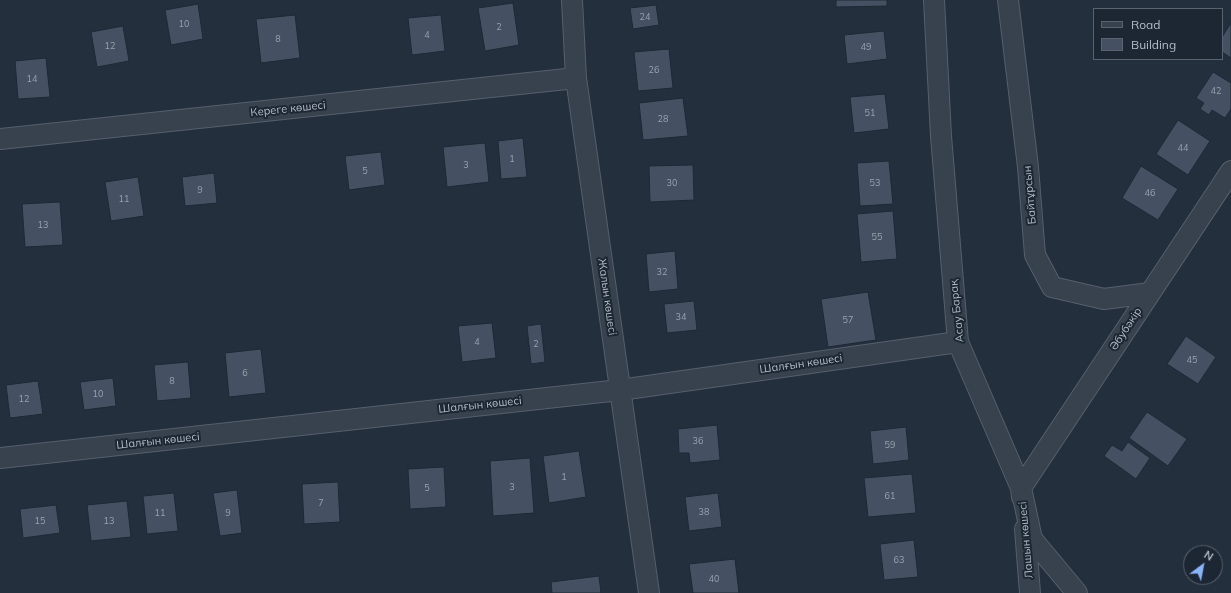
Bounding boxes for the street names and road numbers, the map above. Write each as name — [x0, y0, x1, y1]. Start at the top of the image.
street label: Кереге көшесі — [250, 98, 326, 120]
street label: Байтұрсын — [1021, 165, 1039, 225]
street label: Жалын көшесі — [595, 258, 619, 336]
street label: Асау Барақ — [947, 279, 967, 343]
street label: Әбубәкір — [1107, 305, 1145, 353]
street label: Шалғын көшесі — [759, 352, 843, 376]
street label: Шалғын көшесі — [438, 394, 522, 416]
street label: Шалғын көшесі — [116, 430, 200, 452]
street label: Лашын көшесі — [1016, 501, 1036, 579]

